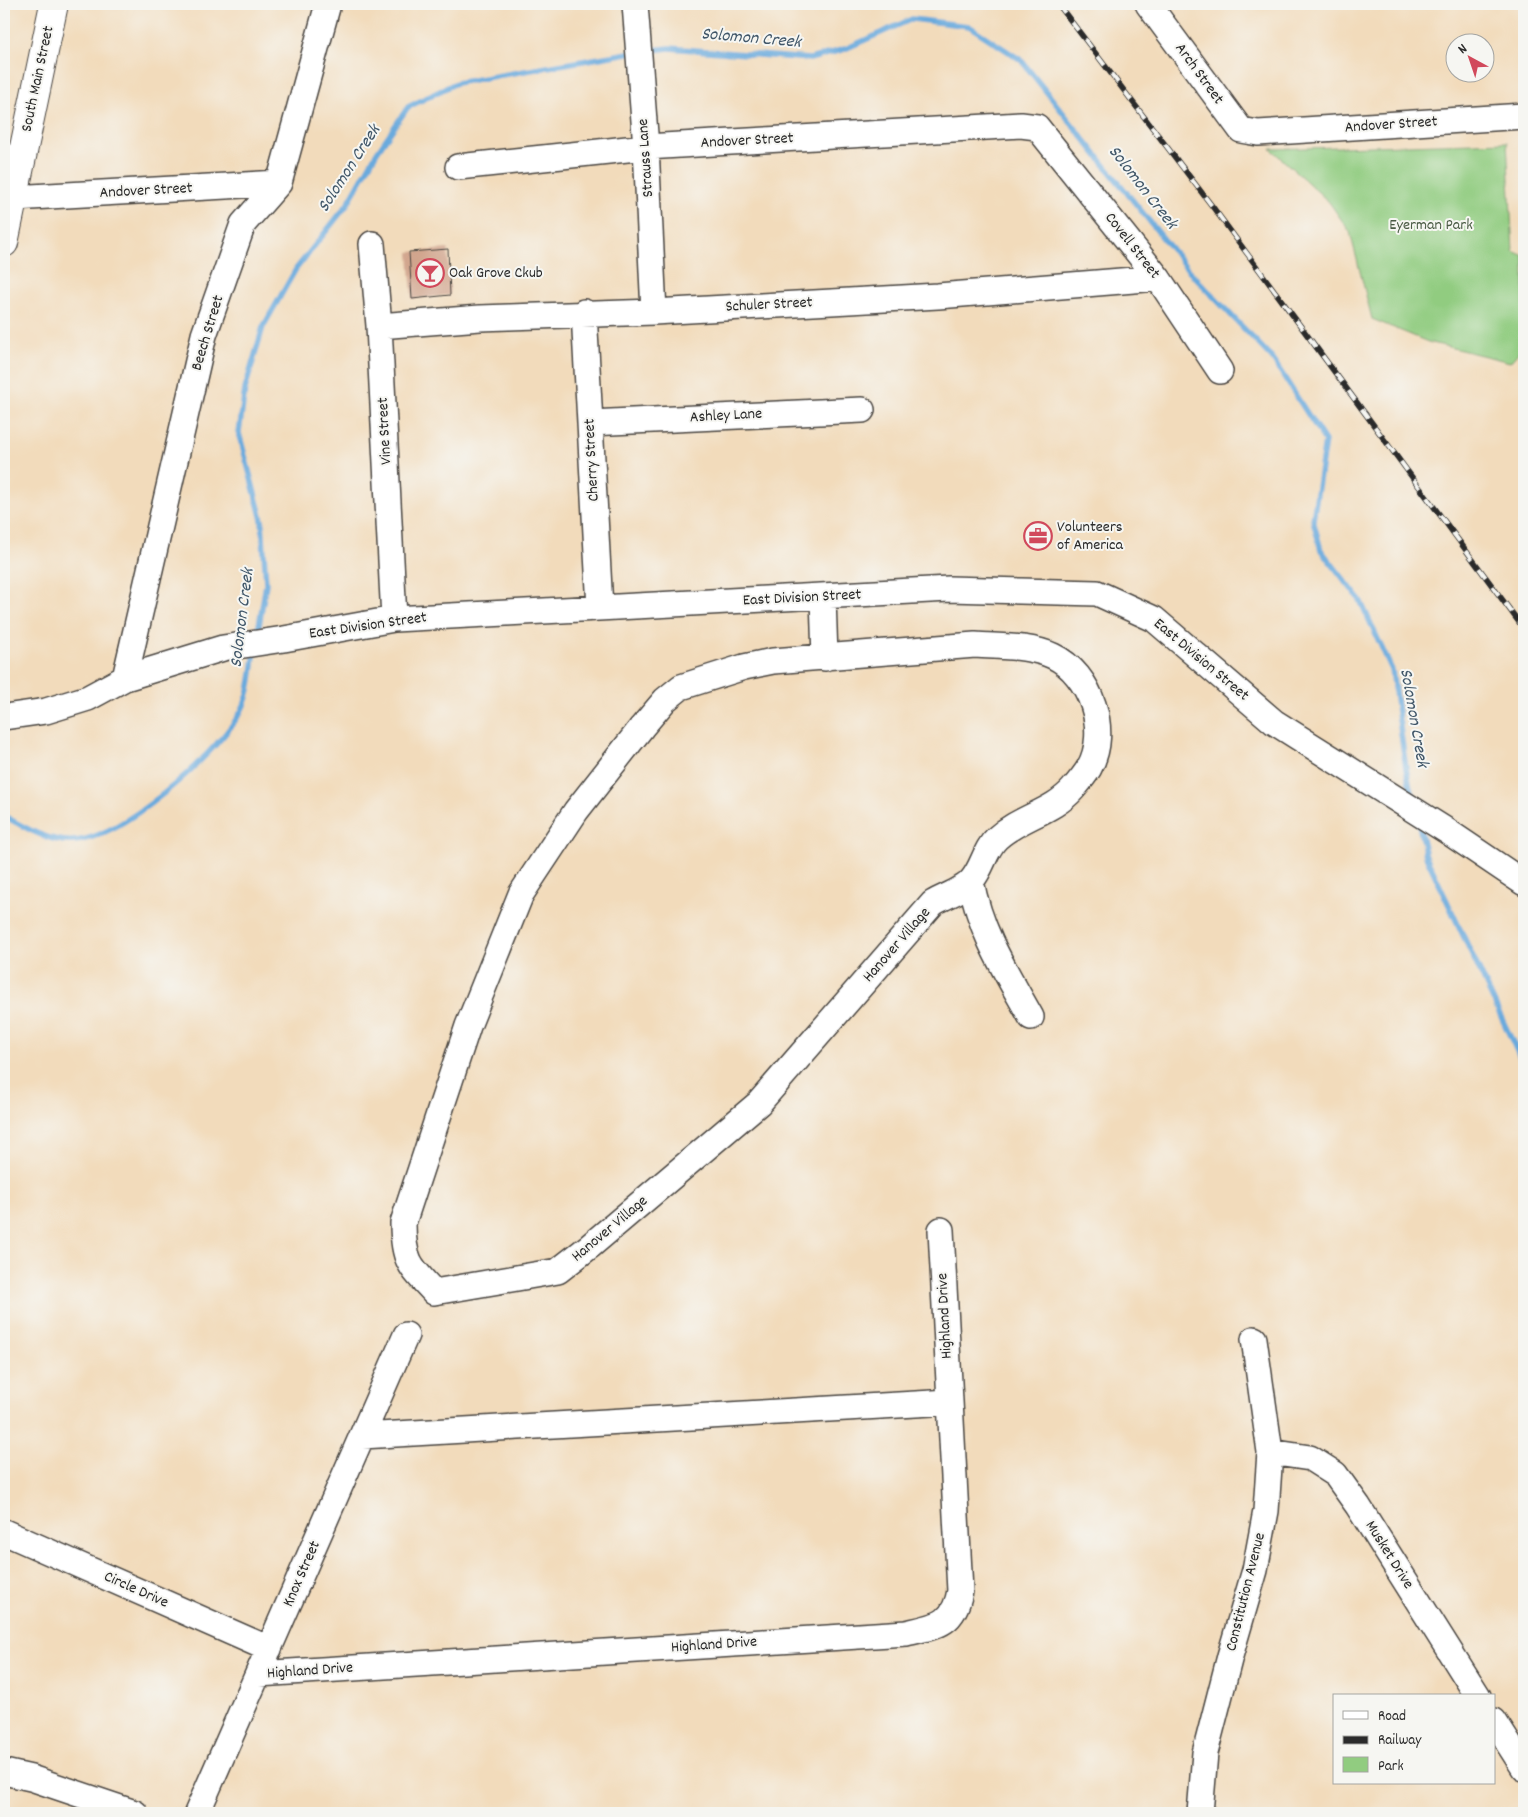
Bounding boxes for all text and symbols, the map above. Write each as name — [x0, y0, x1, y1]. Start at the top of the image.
water label: Solomon Creek — [700, 22, 803, 56]
street label: South Main Street — [16, 24, 60, 134]
north arrow — [1446, 32, 1496, 82]
street label: Arch Street — [1169, 39, 1229, 110]
text: N — [1454, 40, 1472, 59]
street label: Andover Street — [1344, 110, 1438, 140]
street label: Strauss Lane — [632, 118, 660, 198]
water label: Solomon Creek — [312, 119, 389, 218]
street label: Andover Street — [700, 127, 794, 155]
water label: Solomon Creek — [1101, 141, 1184, 236]
street label: Andover Street — [99, 177, 193, 205]
street label: Covell Street — [1099, 208, 1165, 284]
park label: Eyerman Park — [1389, 214, 1473, 237]
bar icon: Oak Grove Ckub — [415, 258, 445, 288]
place label: Oak Grove Ckub — [449, 262, 543, 285]
street label: Schuler Street — [725, 291, 813, 319]
street label: Beech Street — [186, 292, 230, 374]
street label: Vine Street — [372, 397, 398, 465]
street label: Ashley Lane — [689, 403, 763, 429]
street label: Cherry Street — [578, 418, 606, 502]
place label: Volunteers of America — [1057, 516, 1123, 557]
office icon: Volunteers of America — [1023, 521, 1053, 551]
water label: Solomon Creek — [225, 565, 262, 669]
street label: East Division Street — [742, 583, 862, 613]
street label: East Division Street — [308, 606, 428, 646]
street label: East Division Street — [1148, 613, 1254, 707]
water label: Solomon Creek — [1392, 667, 1434, 771]
street label: Hanover Village — [858, 902, 936, 988]
street label: Hanover Village — [567, 1190, 653, 1268]
street label: Highland Drive — [931, 1272, 959, 1360]
street label: Musket Drive — [1359, 1516, 1419, 1594]
street label: Constitution Avenue — [1220, 1530, 1272, 1654]
street label: Knox Street — [277, 1537, 327, 1611]
street label: Circle Drive — [100, 1566, 172, 1614]
street label: Highland Drive — [670, 1631, 758, 1659]
street label: Highland Drive — [266, 1657, 354, 1685]
legend — [1333, 1694, 1496, 1784]
text: Road — [1378, 1706, 1406, 1728]
text: Railway — [1378, 1730, 1422, 1752]
text: Park — [1378, 1756, 1404, 1778]

